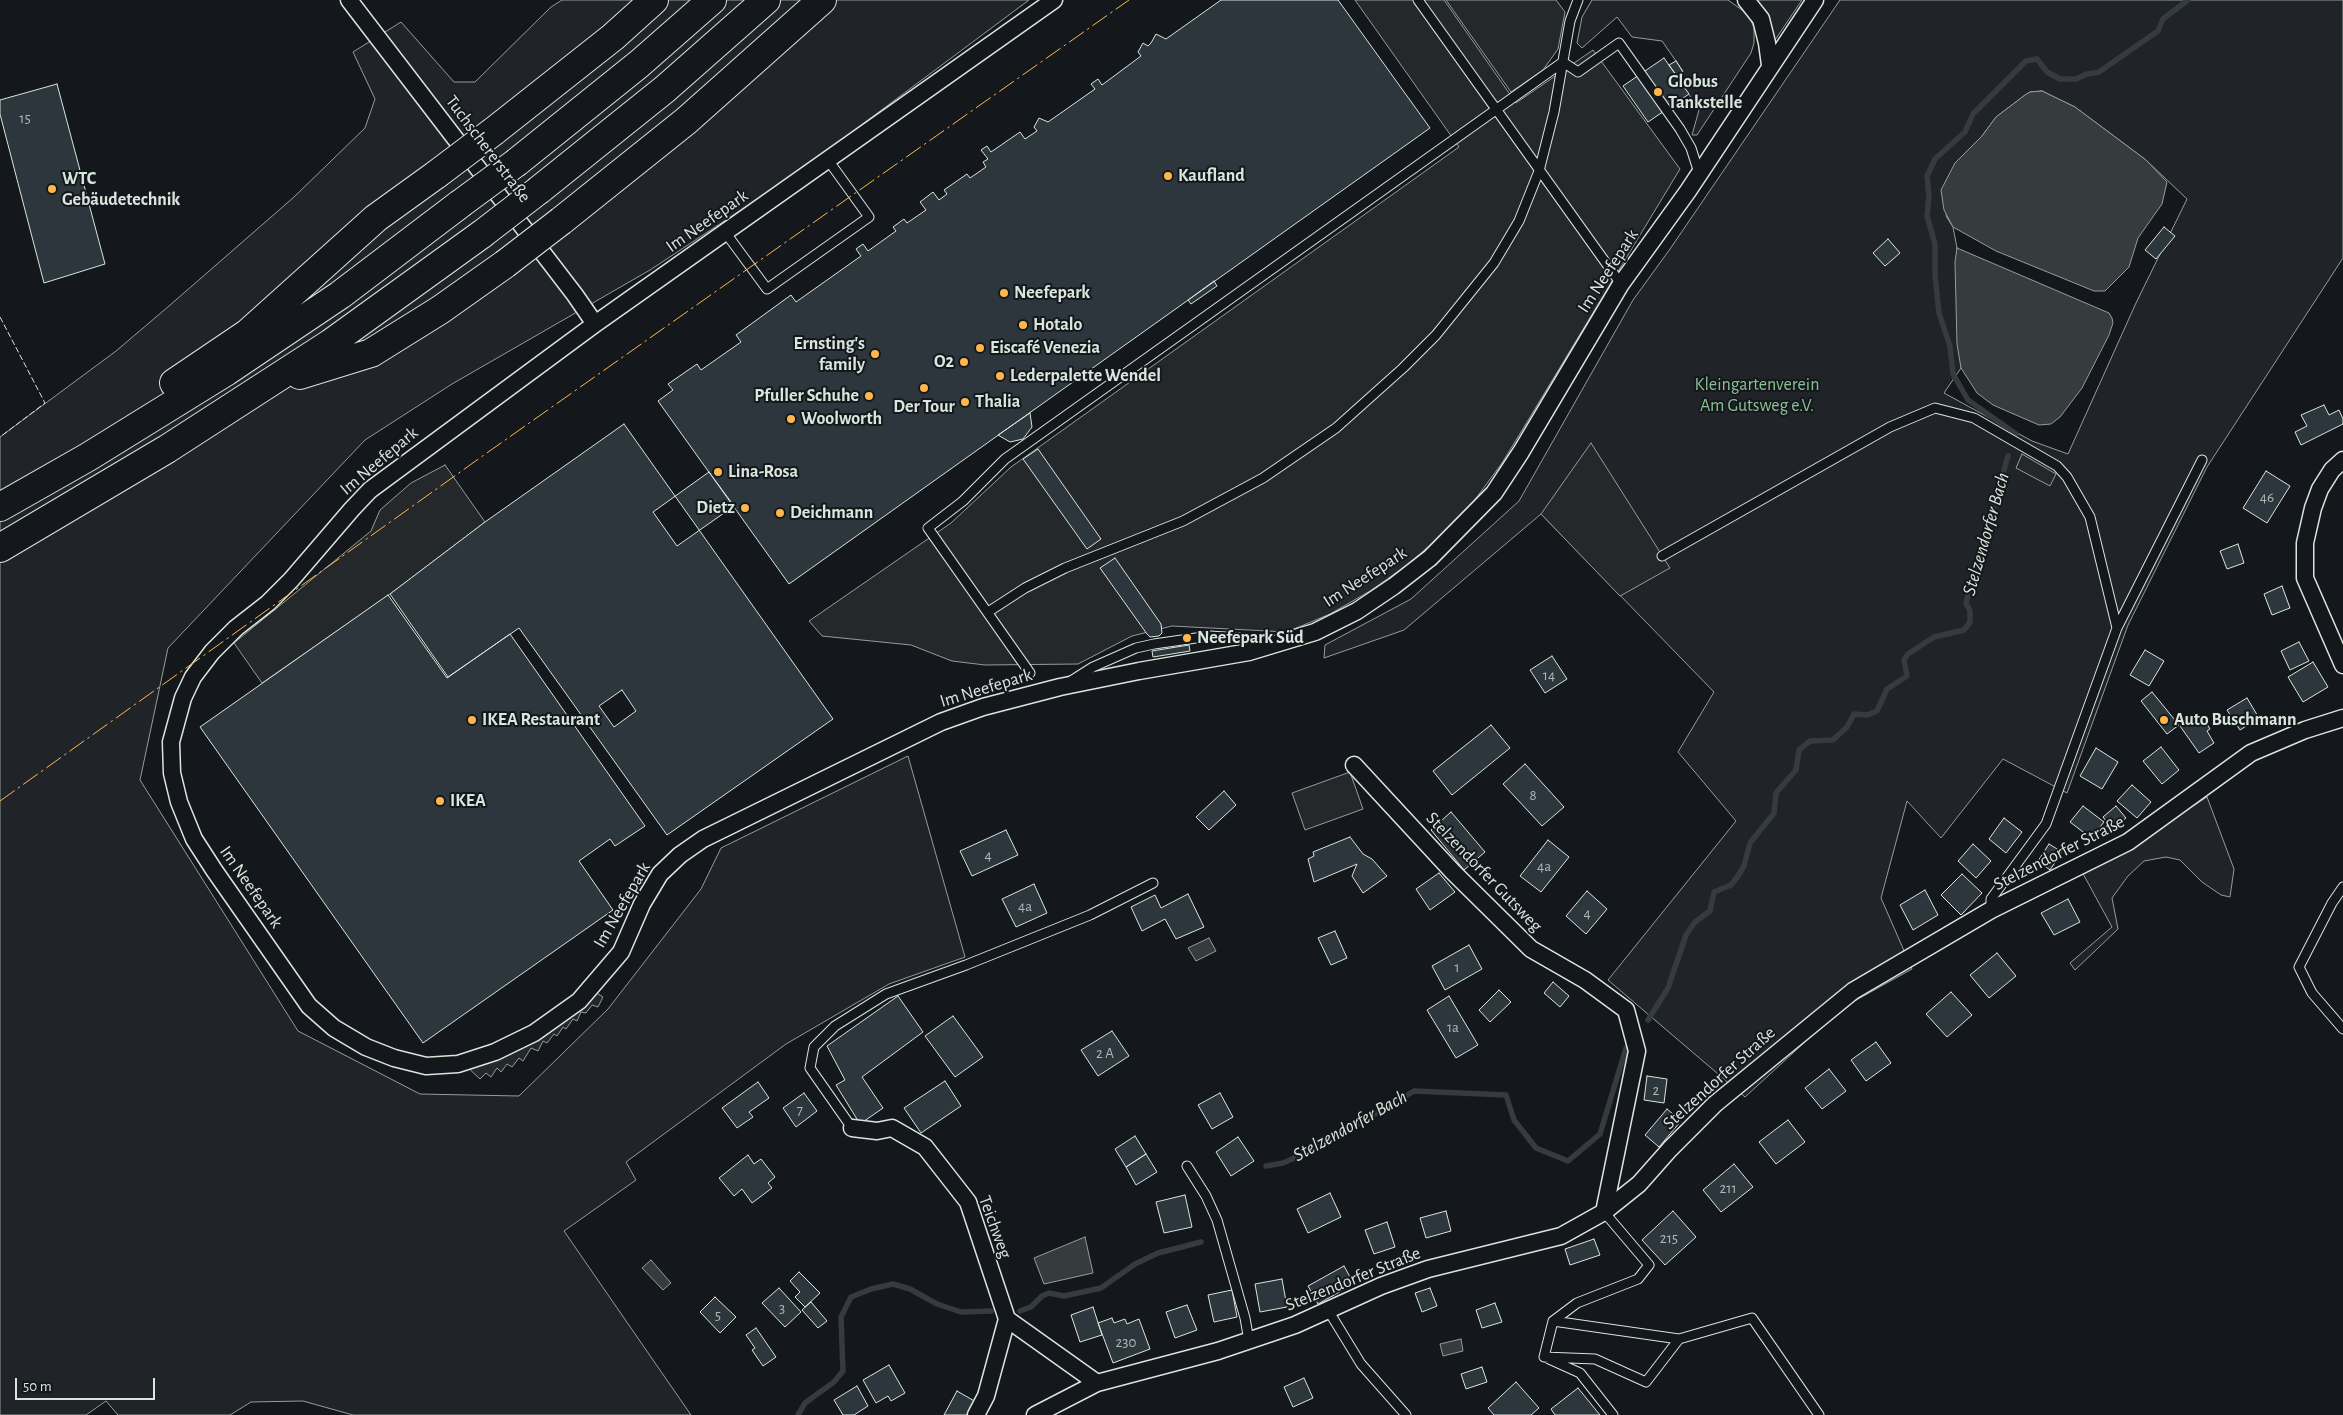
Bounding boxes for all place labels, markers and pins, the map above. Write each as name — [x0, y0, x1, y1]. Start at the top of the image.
place label: Globus Tankstelle — [1668, 71, 1742, 114]
marker: Globus Tankstelle — [1652, 86, 1664, 98]
place label: Kaufland — [1178, 165, 1245, 187]
place label: WTC Gebäudetechnik — [62, 168, 180, 210]
marker: Kaufland — [1162, 170, 1174, 182]
marker: WTC Gebäudetechnik — [46, 183, 58, 195]
place label: Neefepark — [1014, 282, 1090, 304]
marker: Neefepark — [998, 287, 1010, 299]
place label: Hotalo — [1033, 314, 1082, 336]
marker: Hotalo — [1017, 319, 1029, 331]
place label: Ernsting's family — [793, 333, 865, 376]
place label: Eiscafé Venezia — [990, 337, 1100, 359]
marker: Eiscafé Venezia — [974, 342, 986, 354]
marker: Ernsting's family — [869, 348, 881, 360]
place label: O2 — [934, 351, 954, 373]
marker: O2 — [958, 356, 970, 368]
place label: Lederpalette Wendel — [1010, 365, 1161, 387]
marker: Lederpalette Wendel — [994, 370, 1006, 382]
marker: Der Tour — [918, 382, 930, 394]
place label: Pfuller Schuhe — [754, 385, 859, 407]
marker: Pfuller Schuhe — [863, 390, 875, 402]
place label: Thalia — [975, 391, 1020, 413]
place label: Der Tour — [893, 396, 955, 418]
marker: Thalia — [959, 396, 971, 408]
place label: Woolworth — [801, 408, 882, 430]
marker: Woolworth — [785, 413, 797, 425]
place label: Lina-Rosa — [728, 461, 798, 483]
marker: Lina-Rosa — [712, 466, 724, 478]
place label: Dietz — [696, 497, 735, 519]
marker: Dietz — [739, 502, 751, 514]
place label: Deichmann — [790, 502, 873, 524]
marker: Deichmann — [774, 507, 786, 519]
place label: Neefepark Süd — [1197, 627, 1304, 649]
marker: Neefepark Süd — [1181, 632, 1193, 644]
place label: IKEA Restaurant — [482, 709, 600, 731]
place label: Auto Buschmann — [2174, 709, 2296, 731]
marker: IKEA Restaurant — [466, 714, 478, 726]
marker: Auto Buschmann — [2158, 714, 2170, 726]
place label: IKEA — [450, 790, 486, 812]
marker: IKEA — [434, 795, 446, 807]

